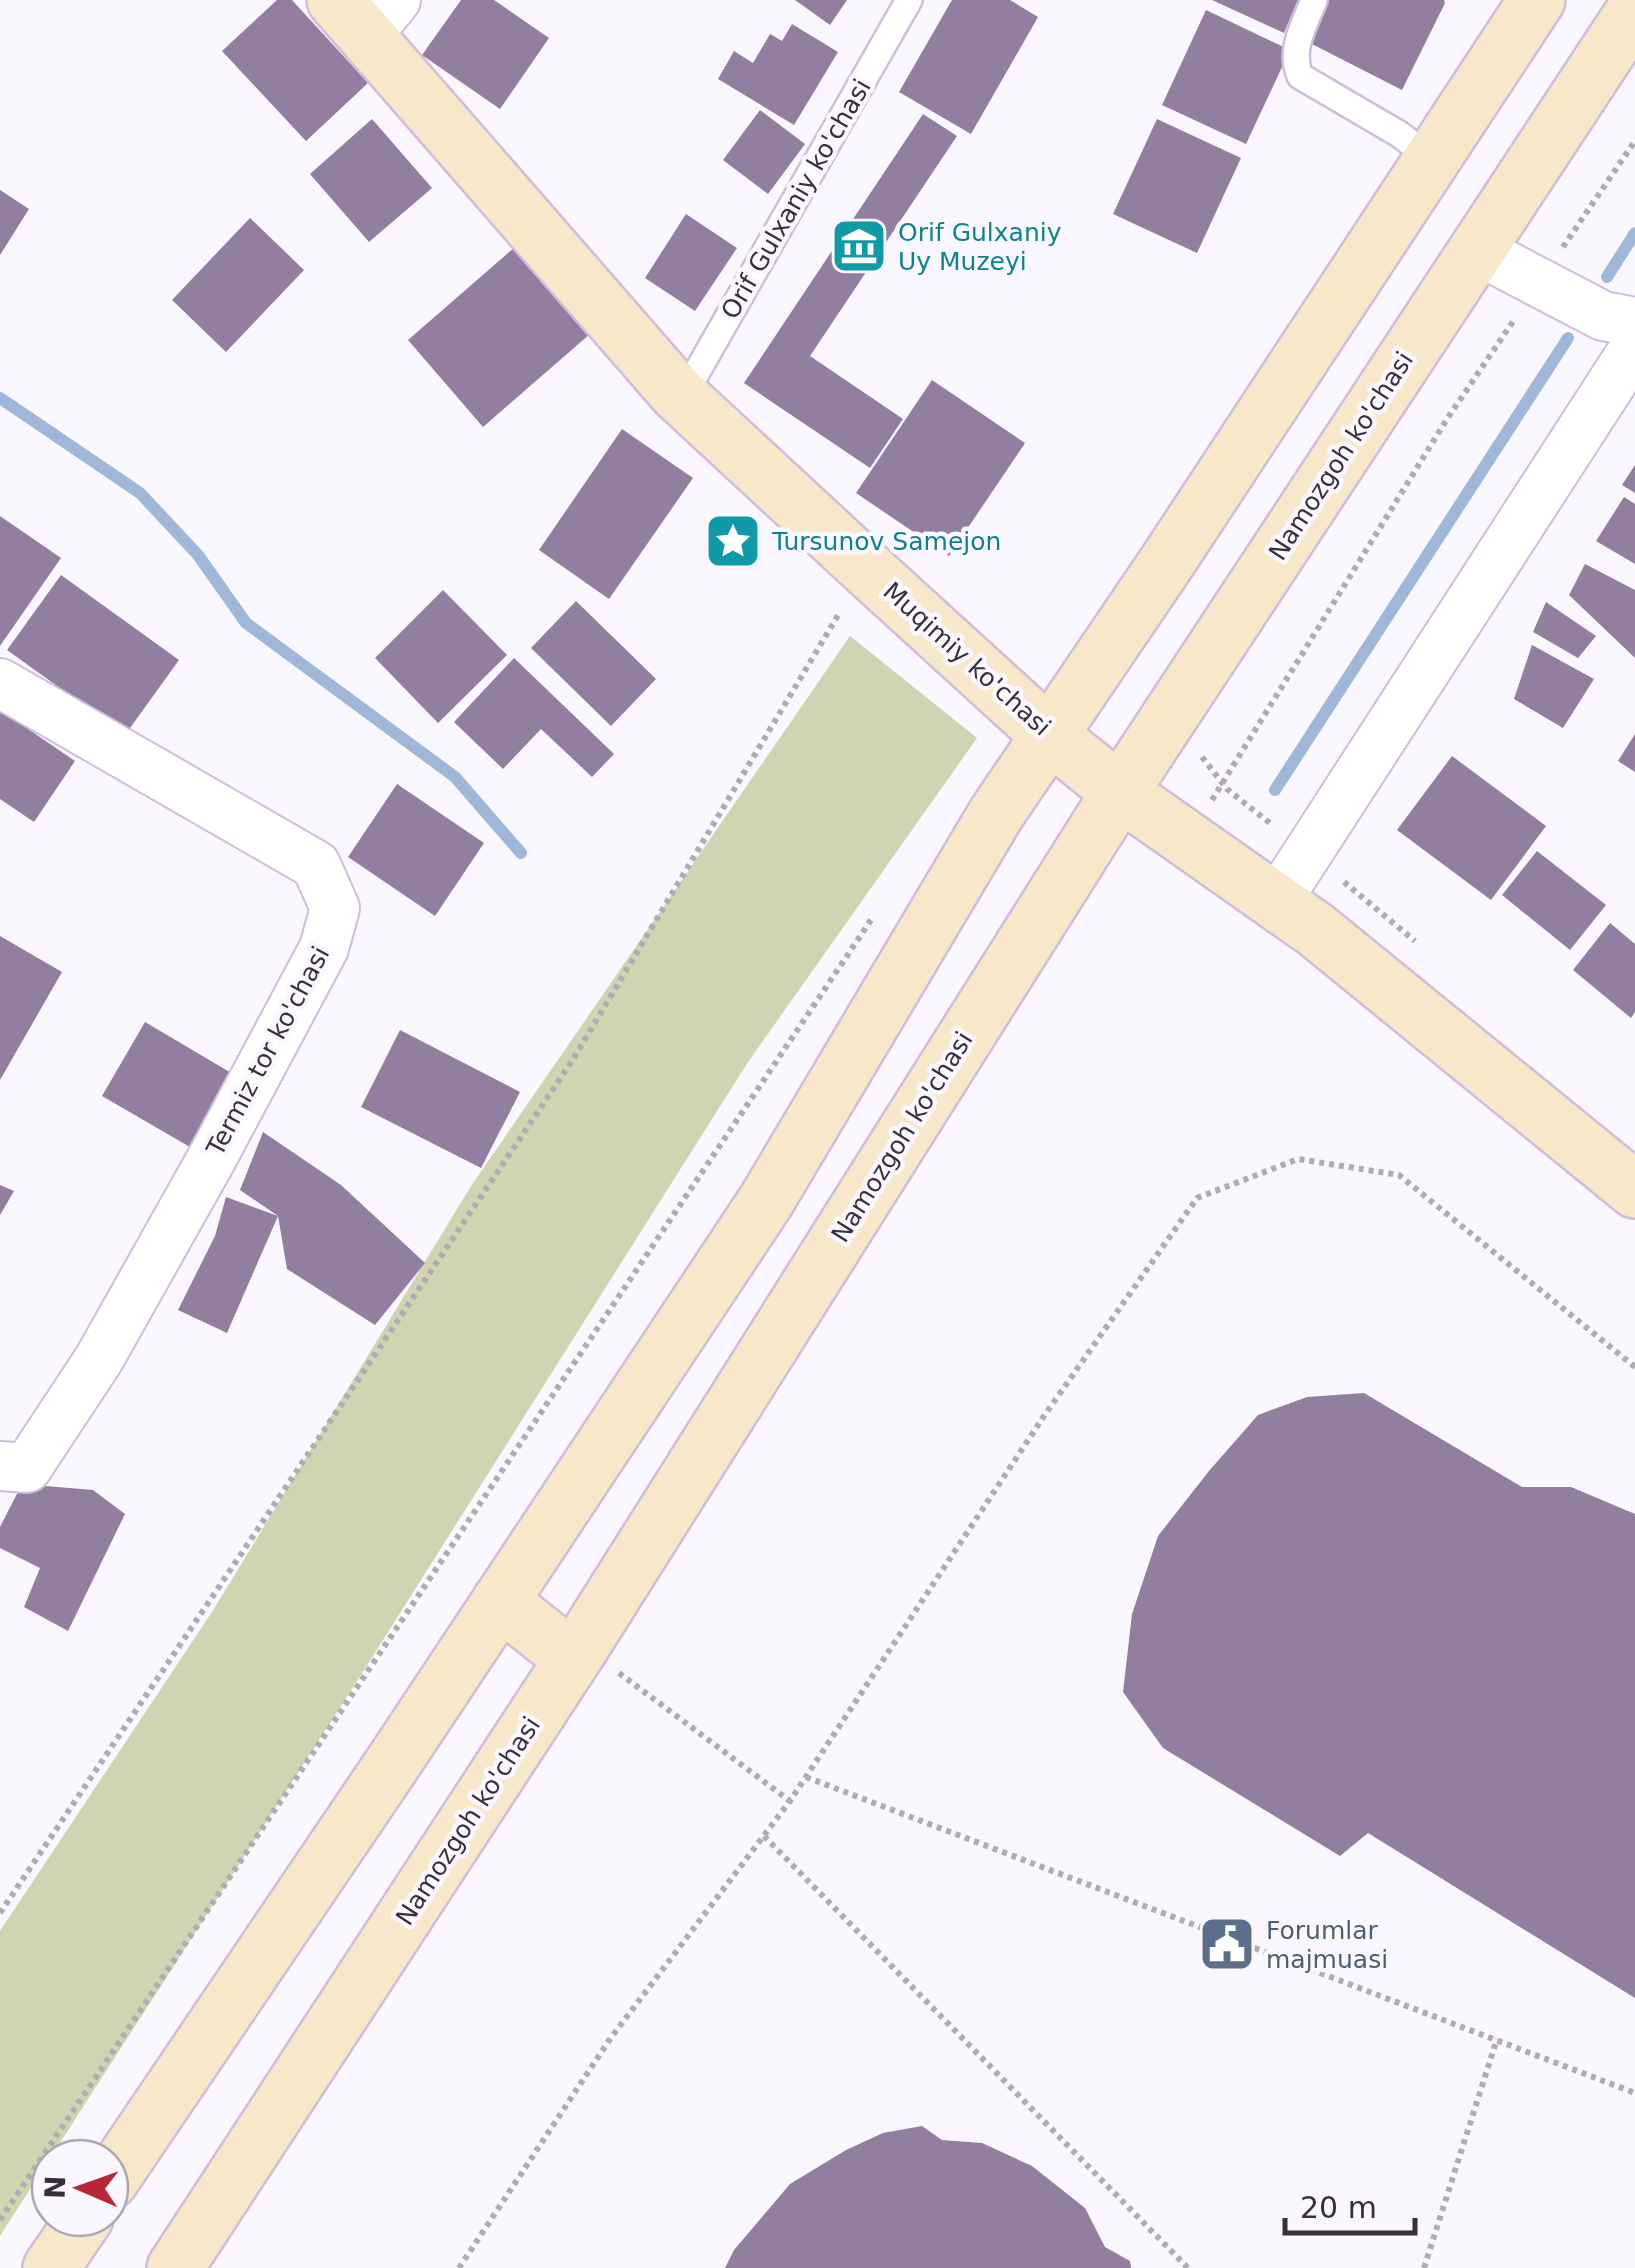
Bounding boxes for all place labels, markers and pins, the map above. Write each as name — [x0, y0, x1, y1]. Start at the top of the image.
museum icon: Orif Gulxaniy Uy Muzeyi — [829, 216, 889, 276]
place label: Orif Gulxaniy Uy Muzeyi — [898, 218, 1062, 276]
place icon: Tursunov Samejon — [703, 511, 763, 571]
place label: Tursunov Samejon — [771, 527, 1001, 556]
public building icon: Forumlar majmuasi — [1197, 1914, 1257, 1974]
place label: Forumlar majmuasi — [1266, 1916, 1388, 1974]

